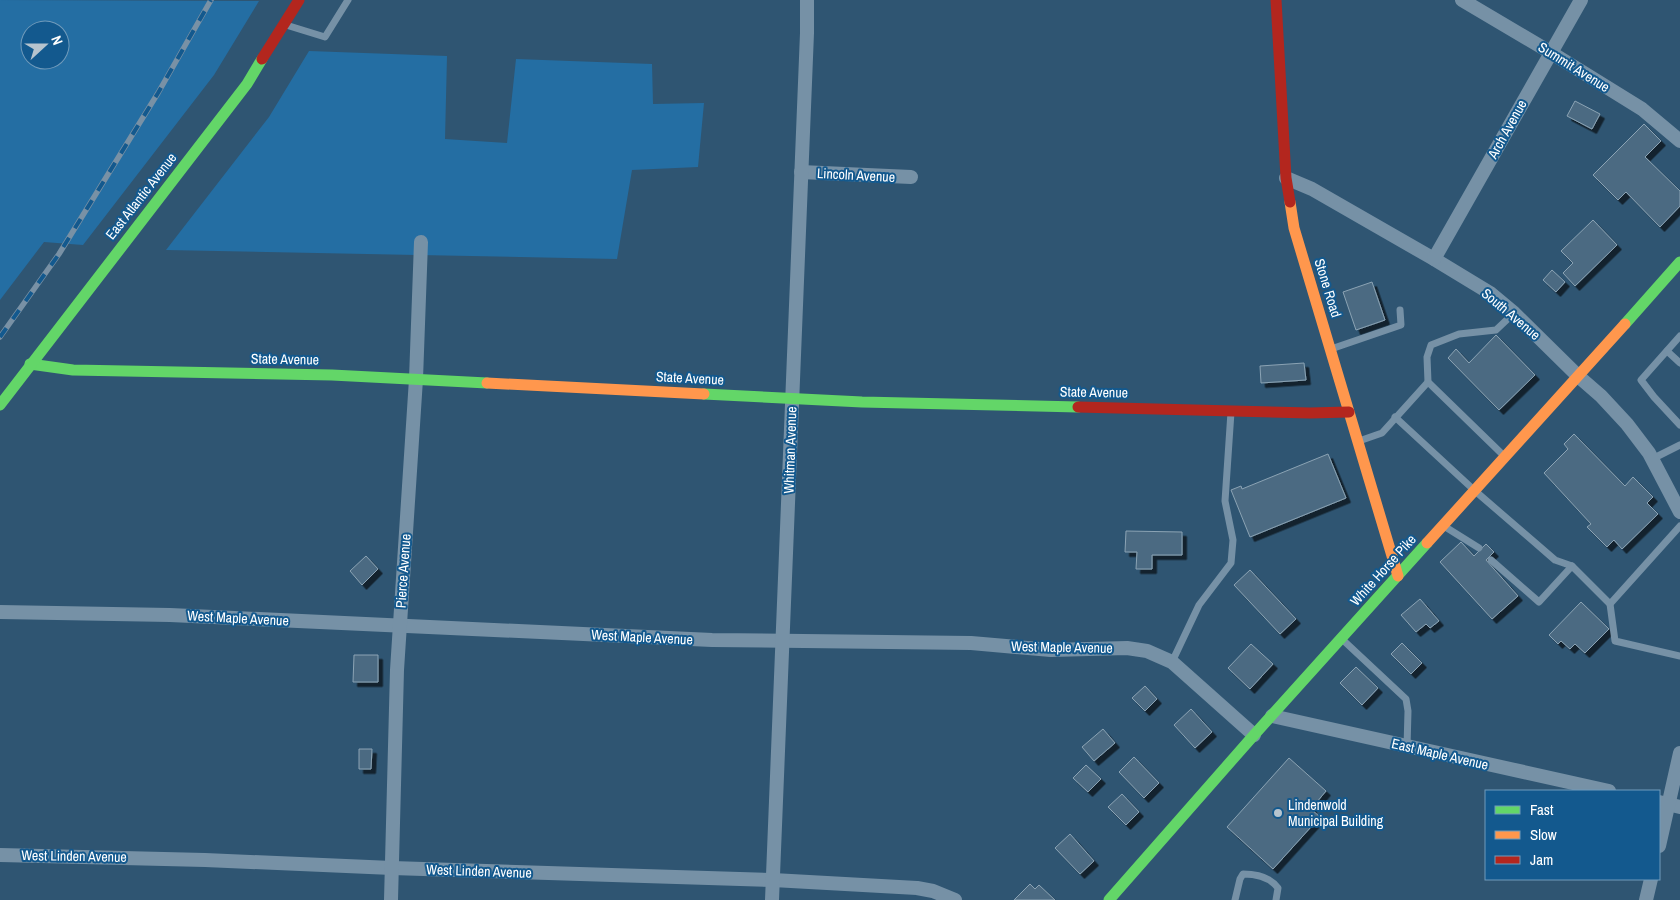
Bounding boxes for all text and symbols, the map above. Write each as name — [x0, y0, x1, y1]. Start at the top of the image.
north arrow — [20, 20, 70, 70]
text: N — [47, 33, 67, 47]
street label: Summit Avenue — [1535, 38, 1613, 96]
street label: Arch Avenue — [1483, 96, 1531, 163]
street label: East Atlantic Avenue — [102, 149, 180, 243]
street label: Lincoln Avenue — [816, 164, 896, 186]
street label: Stone Road — [1311, 256, 1345, 320]
street label: South Avenue — [1478, 284, 1544, 344]
street label: State Avenue — [251, 349, 319, 369]
street label: State Avenue — [656, 367, 724, 389]
street label: State Avenue — [1060, 382, 1128, 402]
street label: Whitman Avenue — [779, 406, 801, 494]
street label: White Horse Pike — [1346, 531, 1420, 609]
street label: Pierce Avenue — [391, 533, 415, 609]
street label: West Maple Avenue — [187, 606, 289, 630]
street label: West Maple Avenue — [591, 625, 693, 649]
street label: West Maple Avenue — [1011, 637, 1113, 657]
street label: East Maple Avenue — [1390, 734, 1490, 774]
legend — [1485, 790, 1660, 880]
place label: Lindenwold Municipal Building — [1288, 796, 1384, 830]
text: Fast — [1530, 799, 1554, 820]
marker: Lindenwold Municipal Building — [1272, 807, 1284, 819]
text: Slow — [1530, 824, 1557, 845]
street label: West Linden Avenue — [21, 846, 127, 866]
text: Jam — [1530, 849, 1553, 870]
street label: West Linden Avenue — [426, 860, 532, 882]

